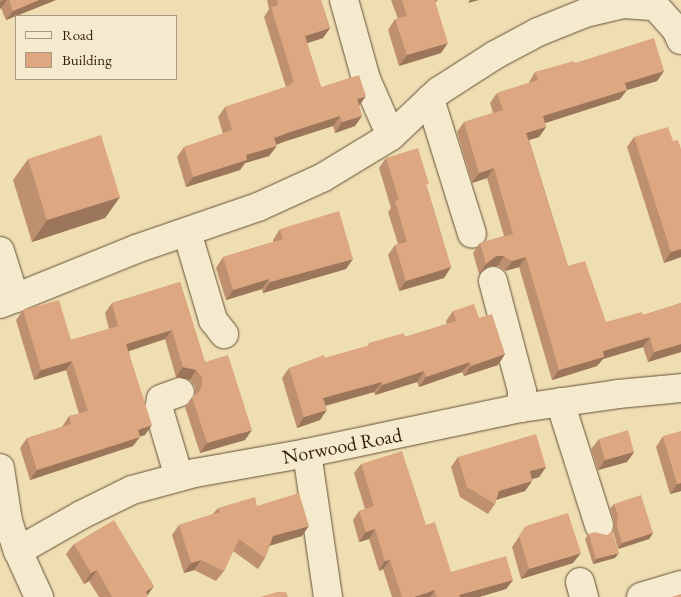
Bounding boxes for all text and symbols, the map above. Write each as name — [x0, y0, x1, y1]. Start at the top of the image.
legend — [15, 15, 178, 80]
text: Road — [62, 25, 93, 44]
text: Building — [62, 50, 112, 69]
street label: Norwood Road — [280, 423, 404, 469]

